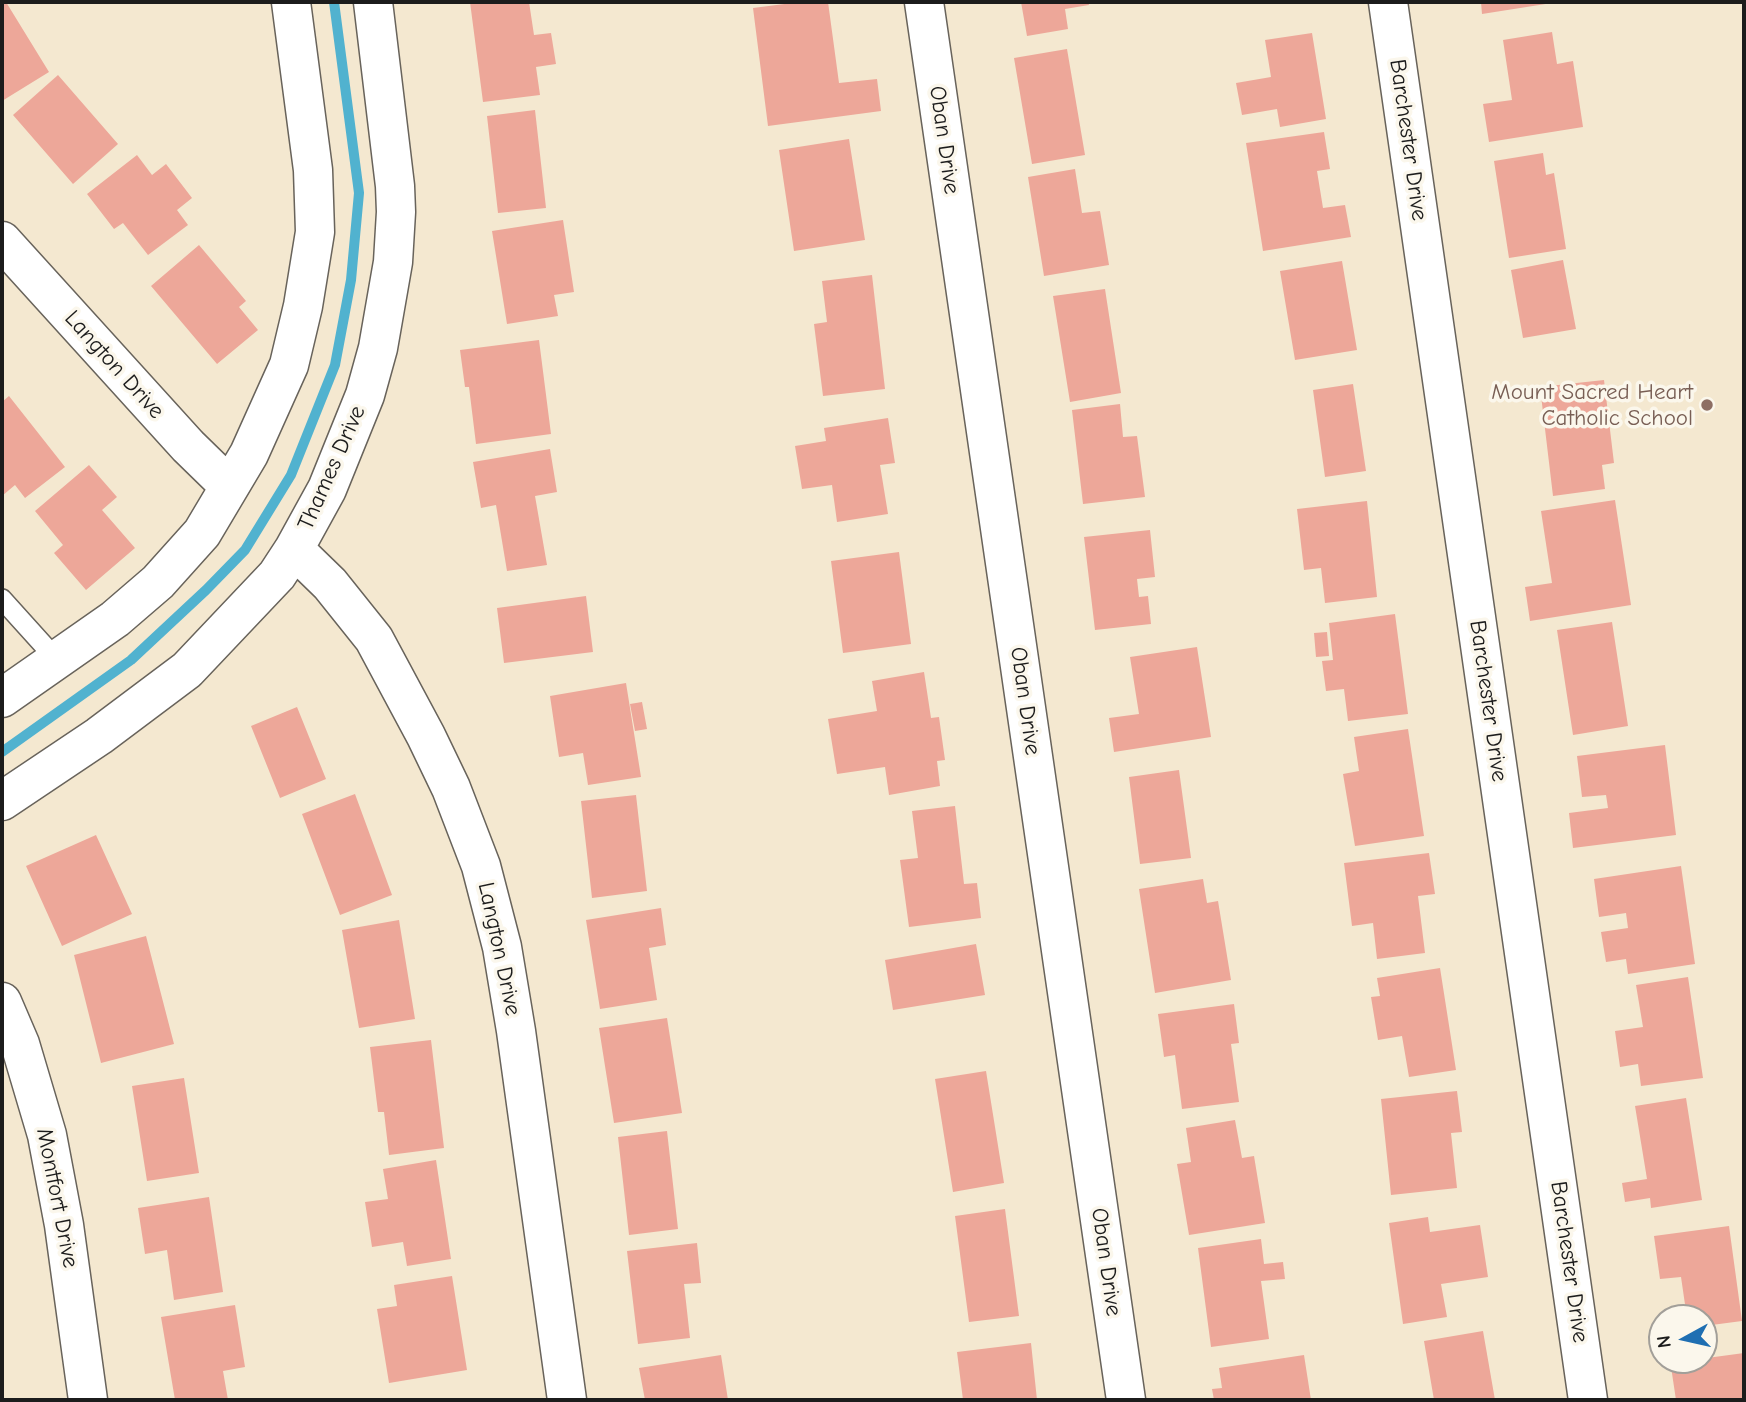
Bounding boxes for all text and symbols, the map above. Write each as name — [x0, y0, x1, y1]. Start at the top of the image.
street label: Barchester Drive — [1383, 57, 1433, 223]
street label: Oban Drive — [923, 84, 965, 196]
street label: Langton Drive — [58, 305, 170, 425]
place label: Mount Sacred Heart Catholic School — [1491, 378, 1693, 432]
marker: Mount Sacred Heart Catholic School — [1699, 397, 1715, 413]
street label: Thames Drive — [292, 401, 372, 535]
street label: Barchester Drive — [1463, 618, 1513, 784]
street label: Oban Drive — [1004, 645, 1046, 757]
street label: Langton Drive — [471, 880, 527, 1018]
street label: Montfort Drive — [30, 1126, 84, 1270]
street label: Barchester Drive — [1544, 1179, 1594, 1345]
street label: Oban Drive — [1085, 1206, 1127, 1318]
north arrow — [1648, 1304, 1718, 1374]
text: N — [1652, 1334, 1676, 1349]

